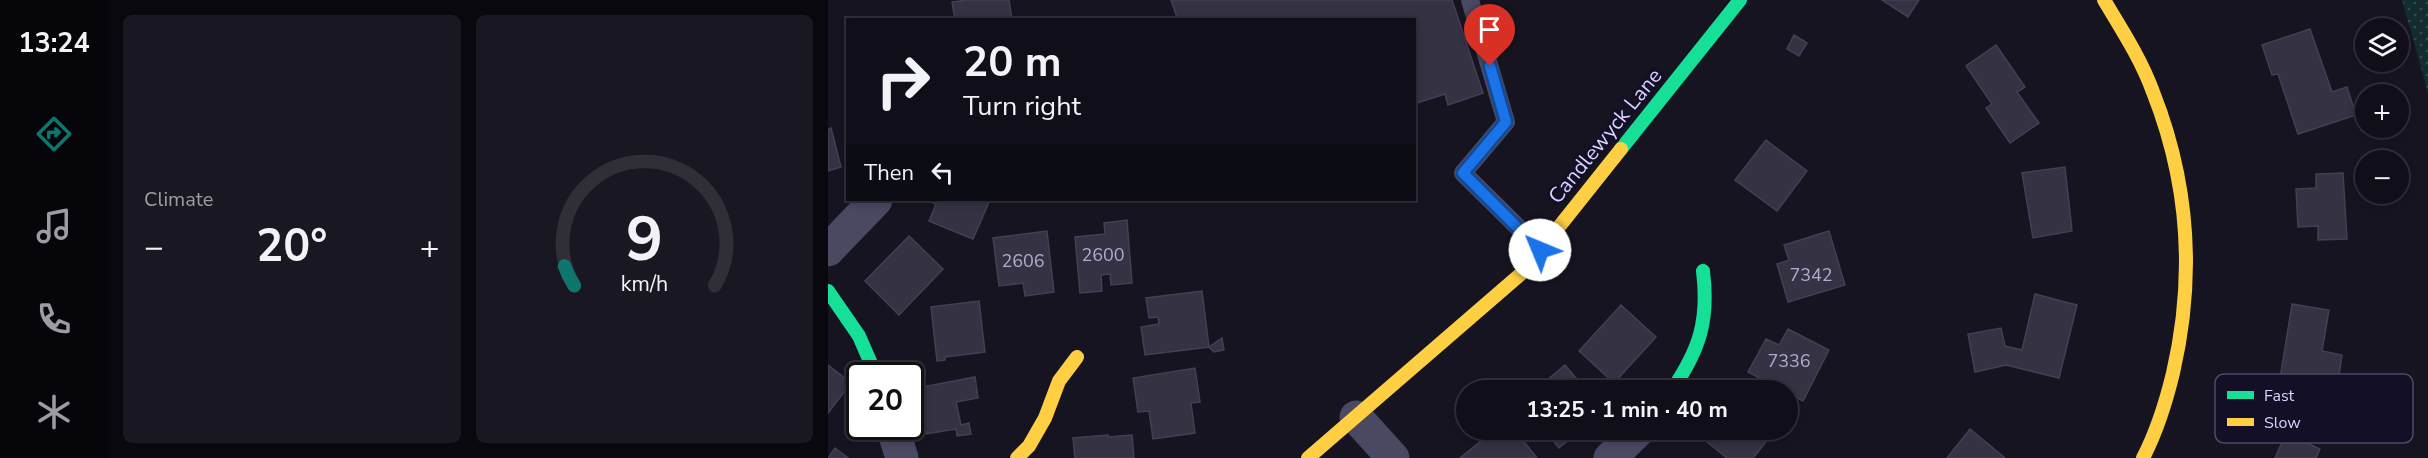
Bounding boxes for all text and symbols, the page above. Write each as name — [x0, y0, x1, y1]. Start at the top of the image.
pin — [1464, 4, 1515, 66]
icon: arrive — [1473, 13, 1506, 46]
map controls — [2355, 18, 2409, 204]
button: layers — [2355, 18, 2409, 72]
text: 13:24 — [18, 25, 90, 62]
text: 20 m — [963, 34, 1062, 91]
icon: right — [864, 42, 942, 120]
street label: Candlewyck Lane — [1542, 63, 1668, 209]
button: + — [2355, 84, 2409, 138]
text: Turn right — [963, 88, 1081, 125]
icon: directions — [33, 113, 75, 155]
button: − — [2355, 150, 2409, 204]
icon: left — [926, 156, 959, 189]
text: Then — [864, 158, 914, 188]
text: Climate — [144, 186, 213, 213]
text: 9 — [626, 197, 663, 282]
icon: music — [33, 205, 75, 247]
text: 20° — [256, 216, 327, 277]
position arrow — [1508, 218, 1572, 282]
text: − — [144, 225, 164, 270]
text: + — [420, 225, 440, 270]
house number: 2600 — [1081, 243, 1125, 267]
house number: 2606 — [1001, 249, 1045, 273]
house number: 7342 — [1789, 263, 1833, 287]
text: km/h — [621, 269, 668, 299]
icon: phone — [33, 298, 75, 340]
house number: 7336 — [1767, 349, 1811, 373]
speed limit sign: 20 — [846, 362, 924, 440]
legend — [2215, 374, 2413, 443]
text: Fast — [2264, 385, 2295, 407]
icon: climate — [33, 391, 75, 433]
text: 13:25 · 1 min · 40 m — [1526, 395, 1728, 425]
text: Slow — [2264, 412, 2301, 434]

